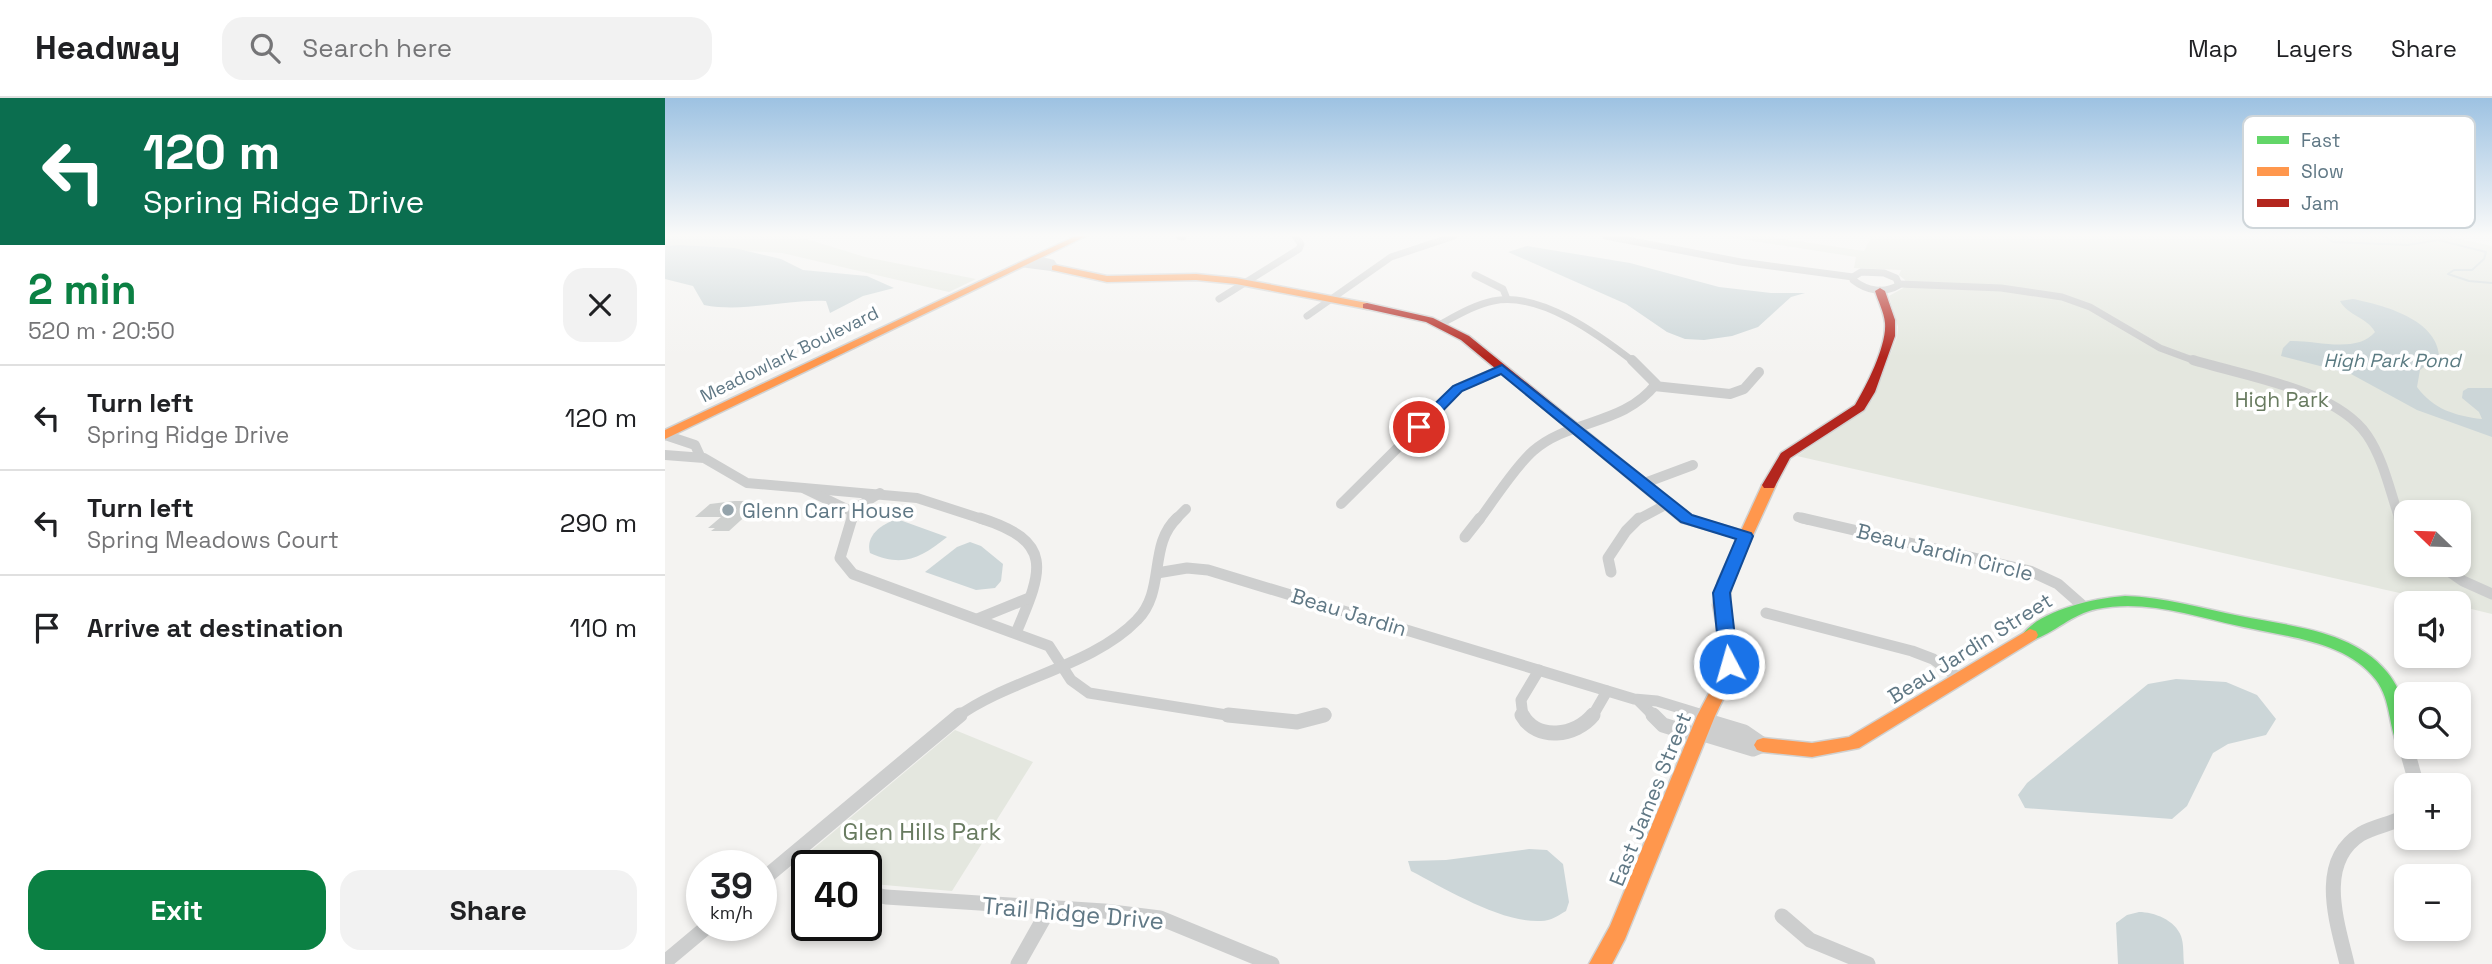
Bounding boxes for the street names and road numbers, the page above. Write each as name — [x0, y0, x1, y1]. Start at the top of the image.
street label: Meadowlark Boulevard — [696, 301, 882, 407]
street label: Beau Jardin Circle — [1854, 517, 2036, 587]
street label: Beau Jardin — [1288, 582, 1410, 642]
street label: Beau Jardin Street — [1883, 586, 2057, 710]
street label: East James Street — [1603, 708, 1697, 890]
street label: Trail Ridge Drive — [981, 890, 1165, 936]

